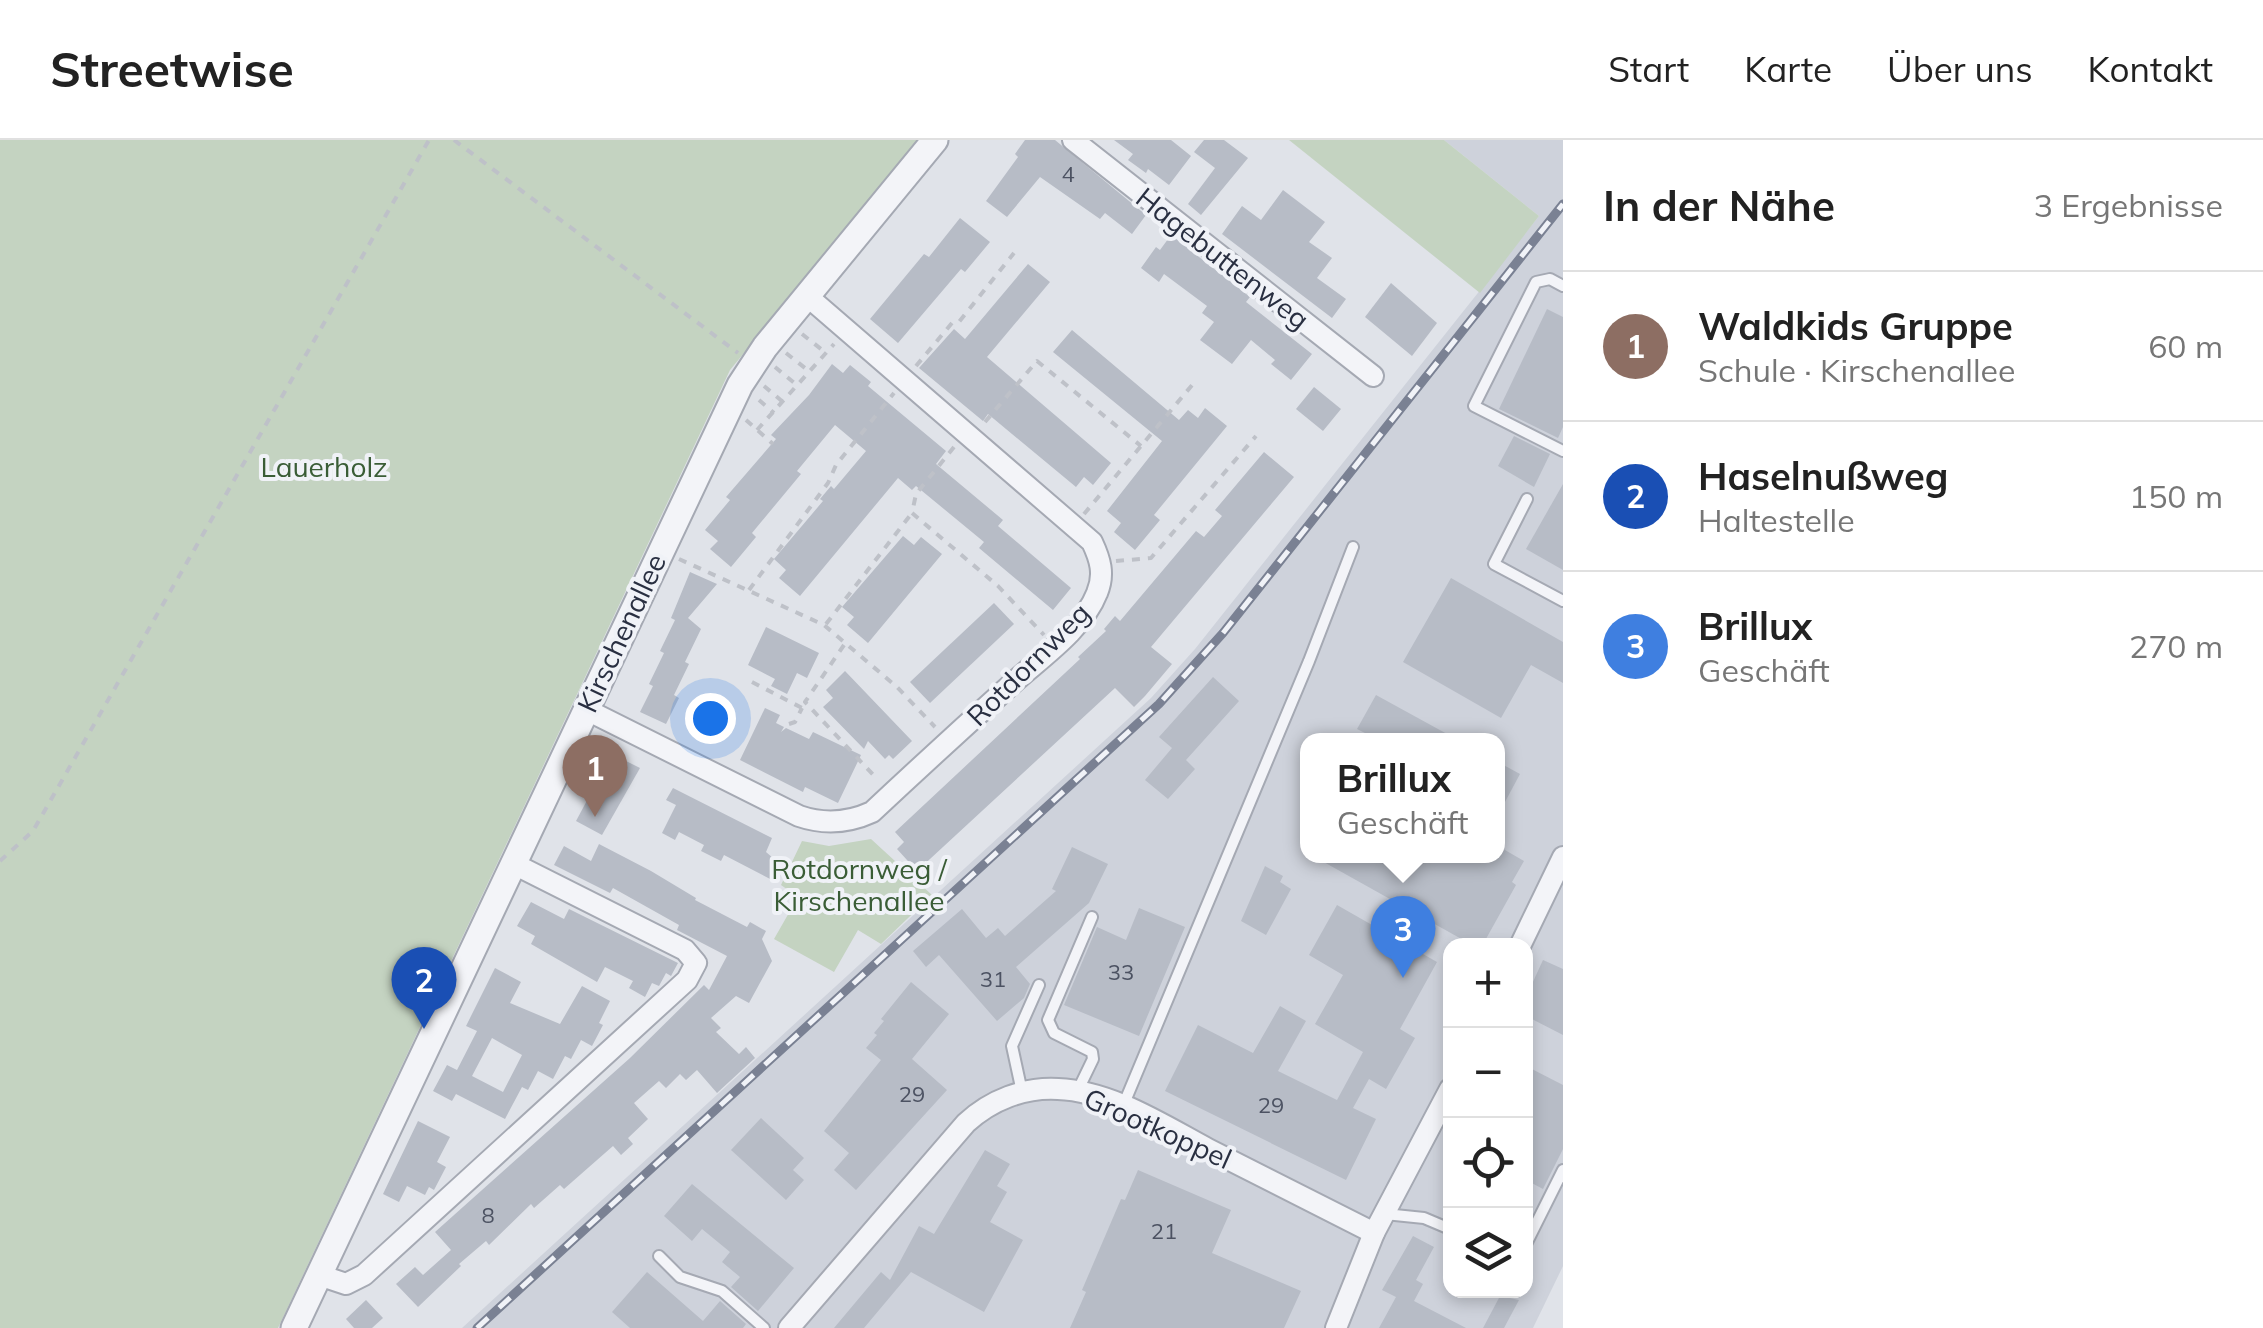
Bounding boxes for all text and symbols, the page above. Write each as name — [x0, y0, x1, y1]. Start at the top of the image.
text: Streetwise — [50, 39, 294, 99]
text: Start — [1608, 47, 1689, 91]
text: Karte — [1744, 47, 1832, 91]
text: Über uns — [1887, 47, 2033, 91]
text: Kontakt — [2088, 47, 2213, 91]
house number: 4 — [1061, 160, 1075, 188]
text: In der Nähe — [1603, 179, 1835, 232]
street label: Hagebuttenweg — [1129, 180, 1317, 336]
text: 3 Ergebnisse — [2034, 185, 2223, 225]
text: Waldkids Gruppe — [1698, 302, 2013, 350]
text: 1 — [1626, 326, 1645, 366]
text: 60 m — [2148, 326, 2223, 366]
text: Schule · Kirschenallee — [1698, 350, 2015, 390]
park label: Lauerholz — [260, 449, 388, 484]
text: Haselnußweg — [1698, 452, 1949, 500]
text: 2 — [1626, 476, 1645, 516]
text: 150 m — [2129, 476, 2223, 516]
text: Haltestelle — [1698, 500, 1855, 540]
street label: Kirschenallee — [569, 548, 673, 718]
street label: Rotdornweg — [959, 595, 1097, 733]
text: Brillux — [1698, 602, 1812, 650]
text: 3 — [1626, 626, 1645, 666]
text: 270 m — [2129, 626, 2223, 666]
text: Geschäft — [1698, 650, 1830, 690]
your location — [685, 693, 736, 744]
popup — [1300, 733, 1505, 863]
pin: 1 — [562, 734, 628, 817]
text: Brillux — [1337, 754, 1451, 802]
text: Geschäft — [1337, 802, 1468, 842]
park label: Rotdornweg / Kirschenallee — [771, 851, 948, 918]
pin: 3 — [1370, 896, 1436, 978]
map controls — [1443, 938, 1533, 1298]
button: + — [1443, 938, 1533, 1028]
pin: 2 — [392, 946, 456, 1029]
house number: 33 — [1108, 958, 1134, 986]
house number: 31 — [980, 965, 1006, 993]
button: − — [1443, 1028, 1533, 1118]
house number: 29 — [899, 1080, 925, 1108]
street label: Grootkoppel — [1079, 1080, 1237, 1176]
house number: 29 — [1258, 1091, 1284, 1119]
button: locate — [1443, 1118, 1533, 1208]
house number: 8 — [481, 1201, 495, 1229]
button: layers — [1443, 1208, 1533, 1298]
house number: 21 — [1151, 1217, 1177, 1245]

